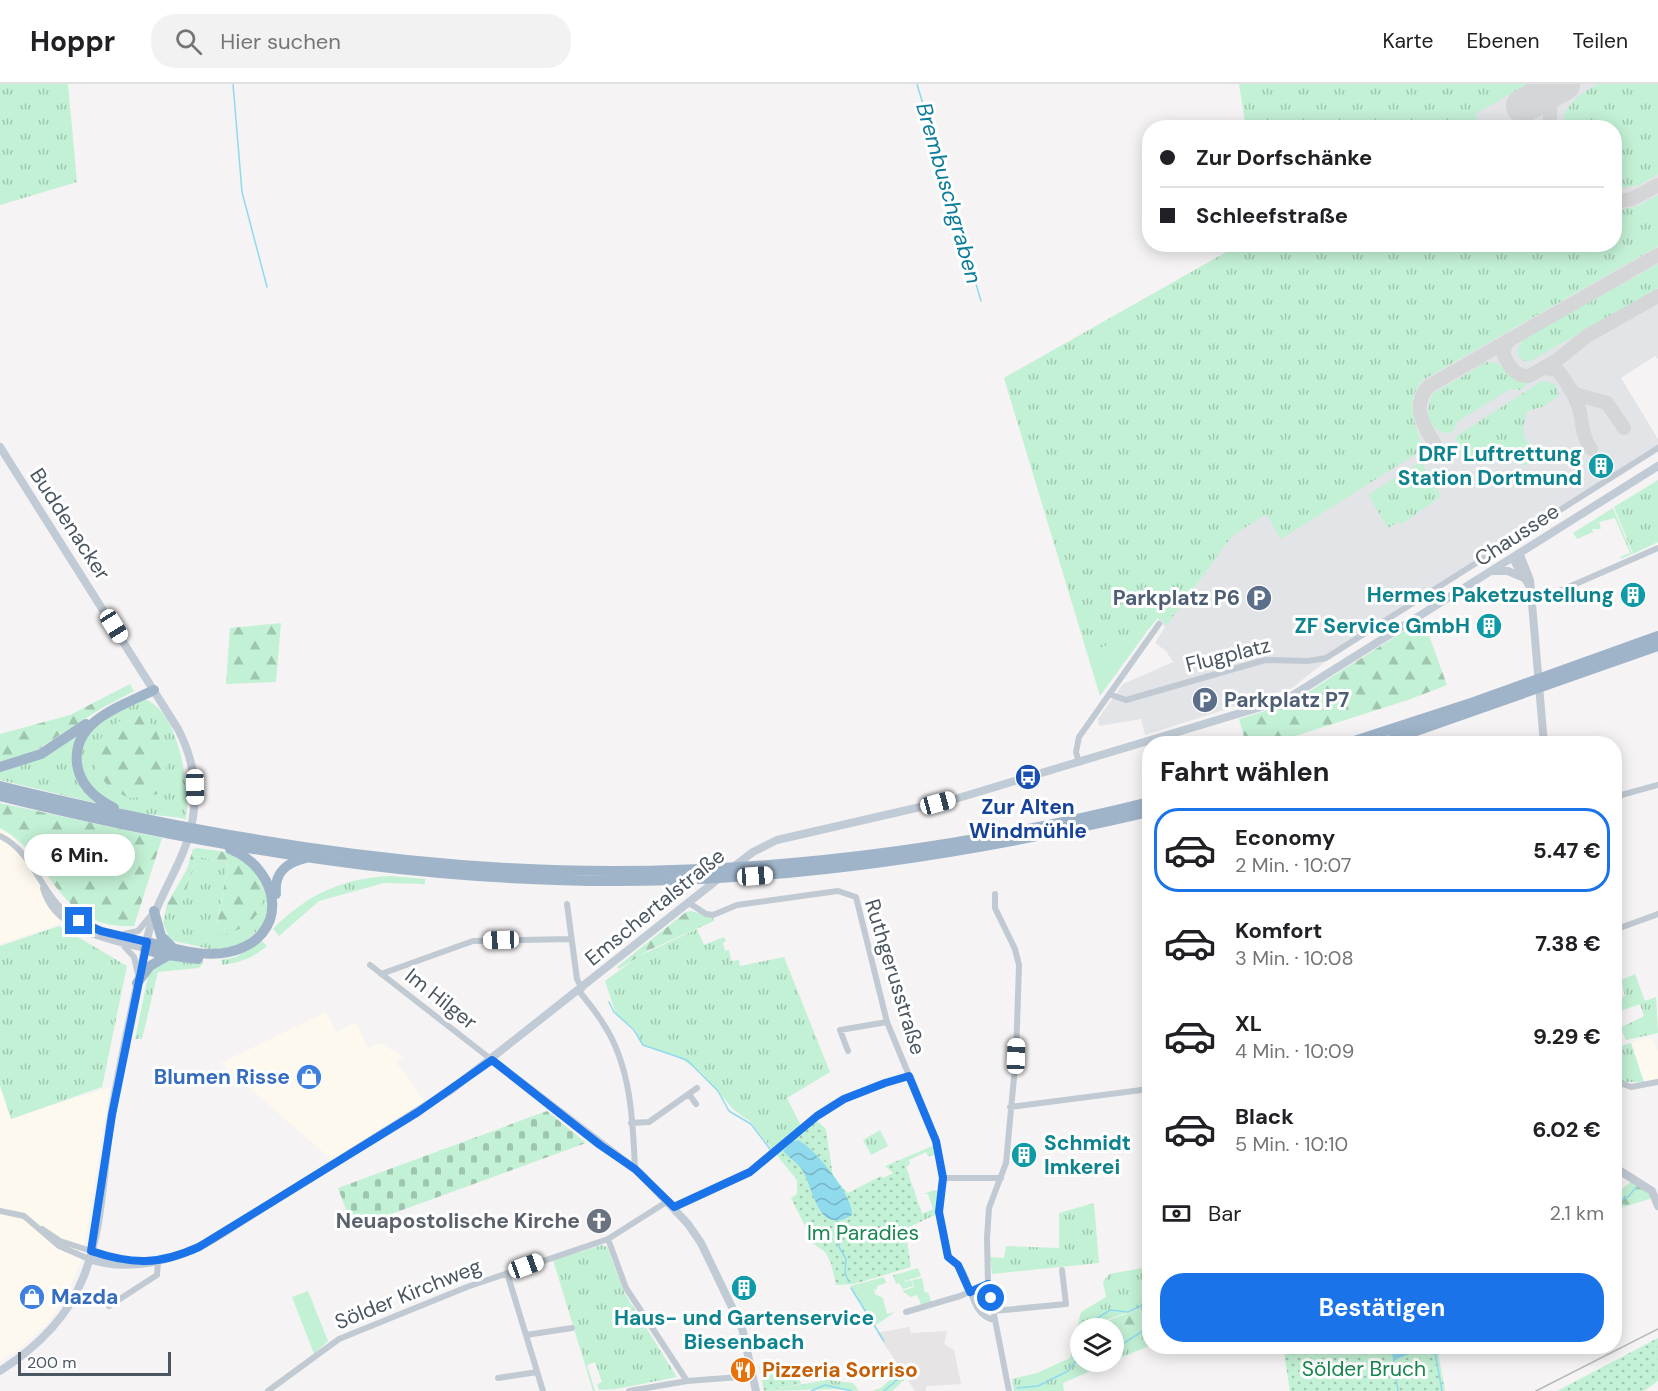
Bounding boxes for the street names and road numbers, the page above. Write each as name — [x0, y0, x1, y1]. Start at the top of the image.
street label: Buddenacker — [23, 463, 117, 585]
street label: Chaussee — [1469, 497, 1565, 573]
street label: Flugplatz — [1183, 631, 1273, 679]
street label: Emschertalstraße — [579, 842, 731, 972]
street label: Ruthgerusstraße — [858, 896, 932, 1058]
street label: Im Hilger — [399, 962, 483, 1036]
street label: Sölder Kirchweg — [331, 1252, 486, 1336]

